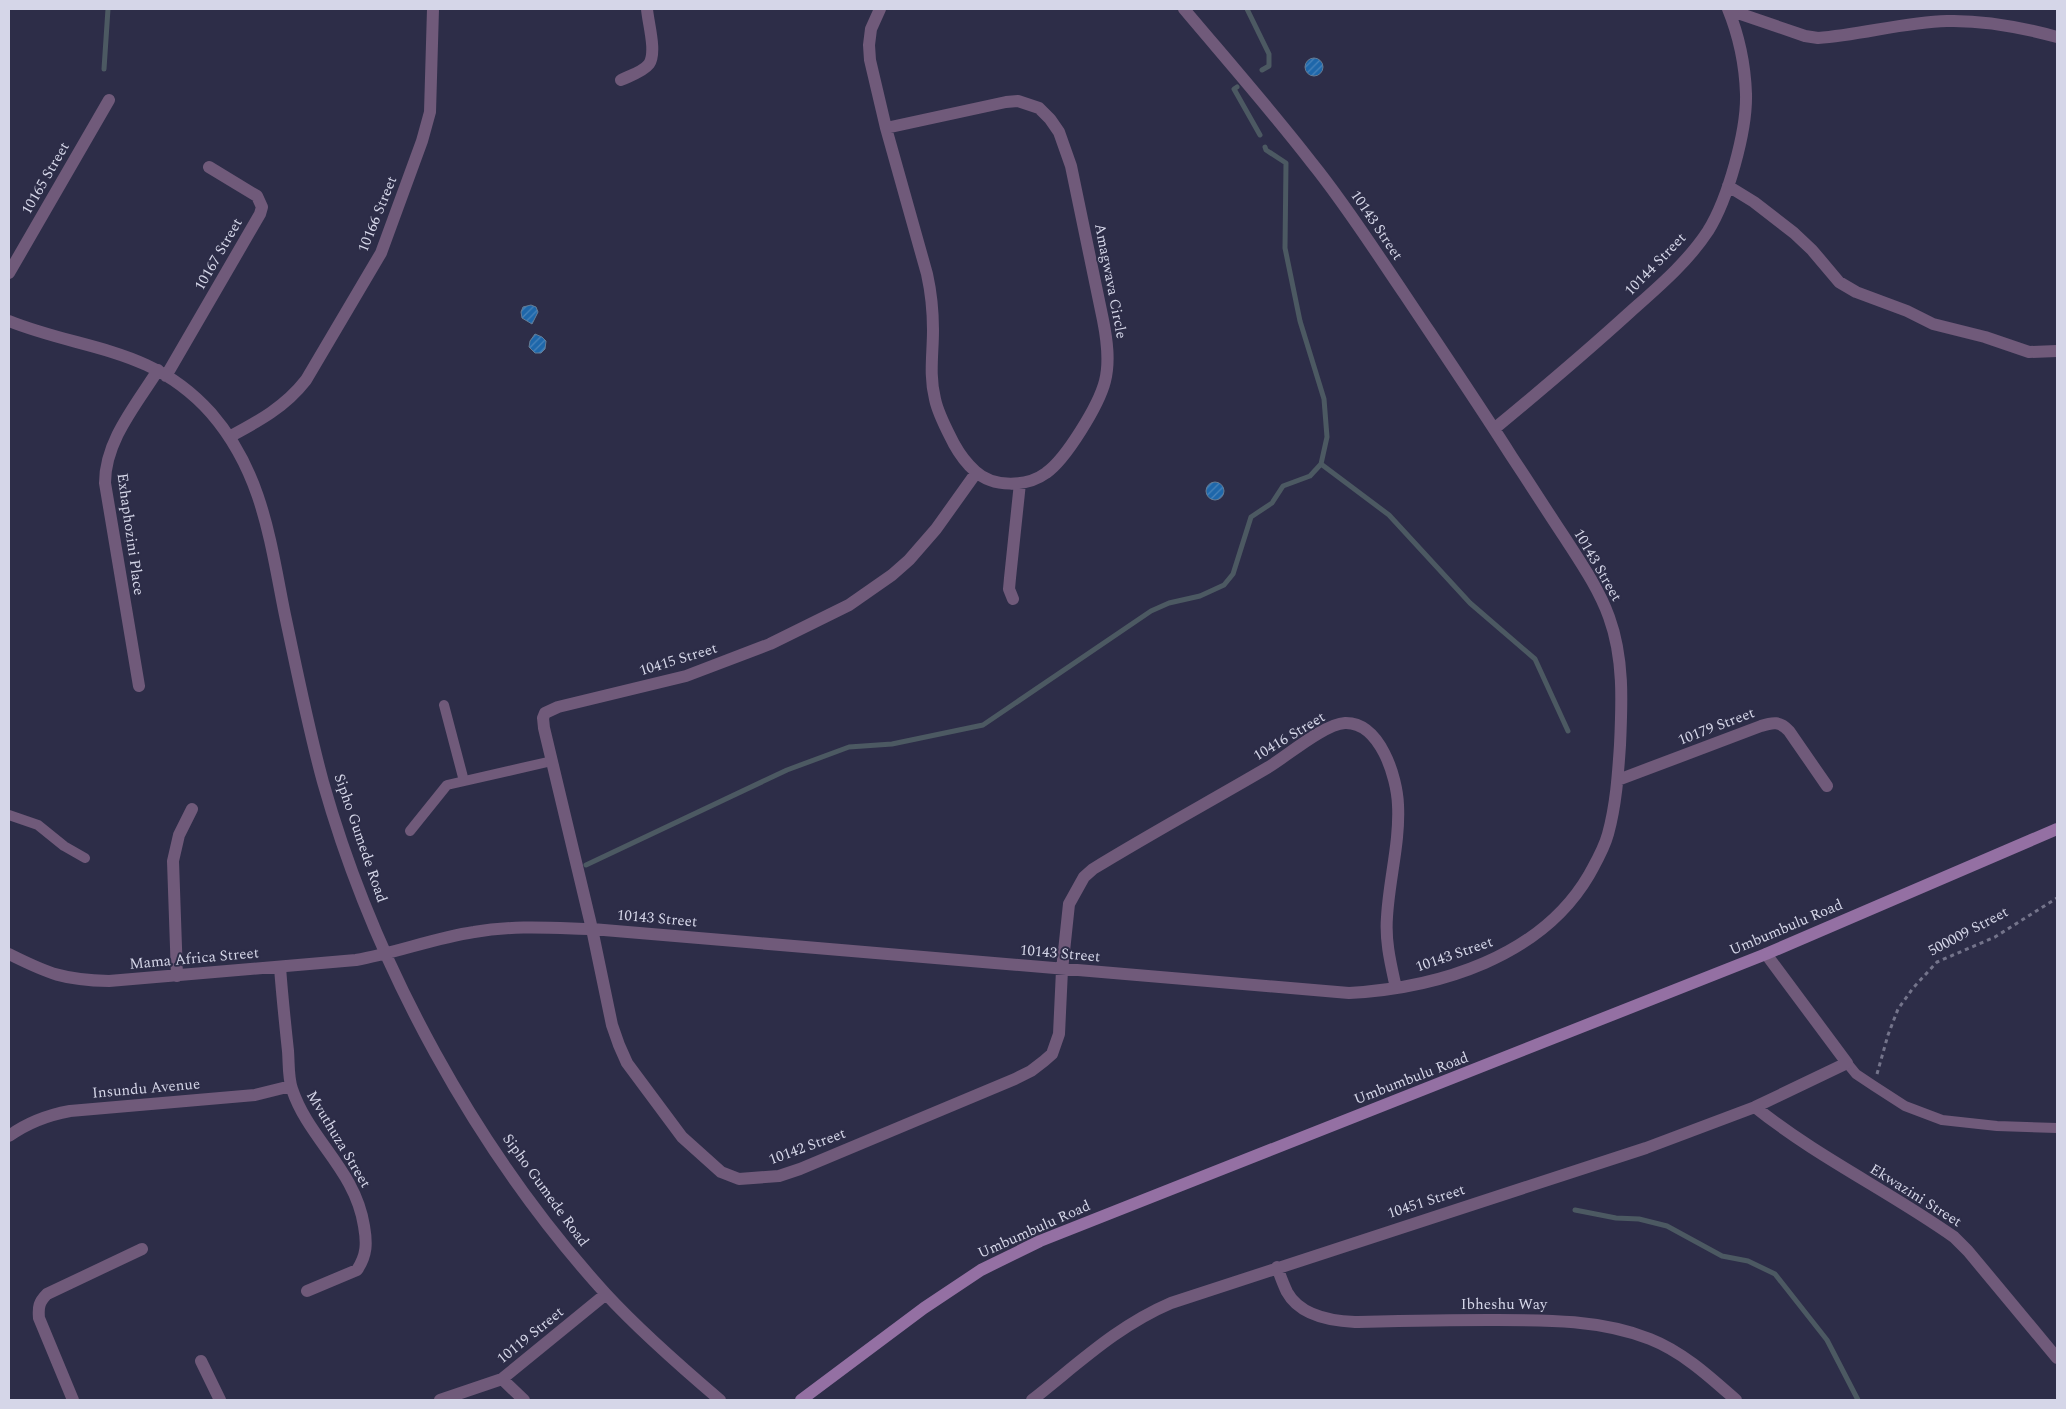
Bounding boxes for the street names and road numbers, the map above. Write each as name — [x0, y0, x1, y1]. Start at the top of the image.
street label: 10165 Street — [15, 138, 76, 219]
street label: 10166 Street — [352, 173, 403, 256]
street label: 10143 Street — [1345, 185, 1409, 265]
street label: 10167 Street — [188, 214, 249, 295]
street label: Amagwava Circle — [1088, 222, 1133, 341]
street label: 10144 Street — [1619, 227, 1692, 301]
street label: Exhaphozini Place — [111, 471, 150, 597]
street label: 10143 Street — [1567, 525, 1628, 606]
street label: 10415 Street — [636, 637, 720, 682]
street label: 10179 Street — [1674, 701, 1758, 752]
street label: 10416 Street — [1249, 706, 1330, 767]
street label: Sipho Gumede Road — [328, 771, 393, 906]
street label: Umbumbulu Road — [1726, 893, 1847, 962]
street label: 500009 Street — [1924, 901, 2013, 962]
street label: 10143 Street — [616, 904, 698, 933]
street label: 10143 Street — [1412, 930, 1496, 978]
street label: 10143 Street — [1019, 939, 1101, 968]
street label: Mama Africa Street — [128, 941, 260, 976]
street label: Umbumbulu Road — [1350, 1046, 1472, 1111]
street label: Insundu Avenue — [91, 1072, 201, 1105]
street label: Mvuthuza Street — [300, 1086, 377, 1192]
street label: 10142 Street — [765, 1122, 849, 1171]
street label: Sipho Gumede Road — [497, 1129, 595, 1252]
street label: Ekwazini Street — [1865, 1158, 1966, 1233]
street label: 10451 Street — [1384, 1178, 1468, 1225]
street label: Umbumbulu Road — [974, 1194, 1094, 1265]
street label: Ibheshu Way — [1461, 1293, 1548, 1316]
street label: 10119 Street — [492, 1301, 569, 1370]

